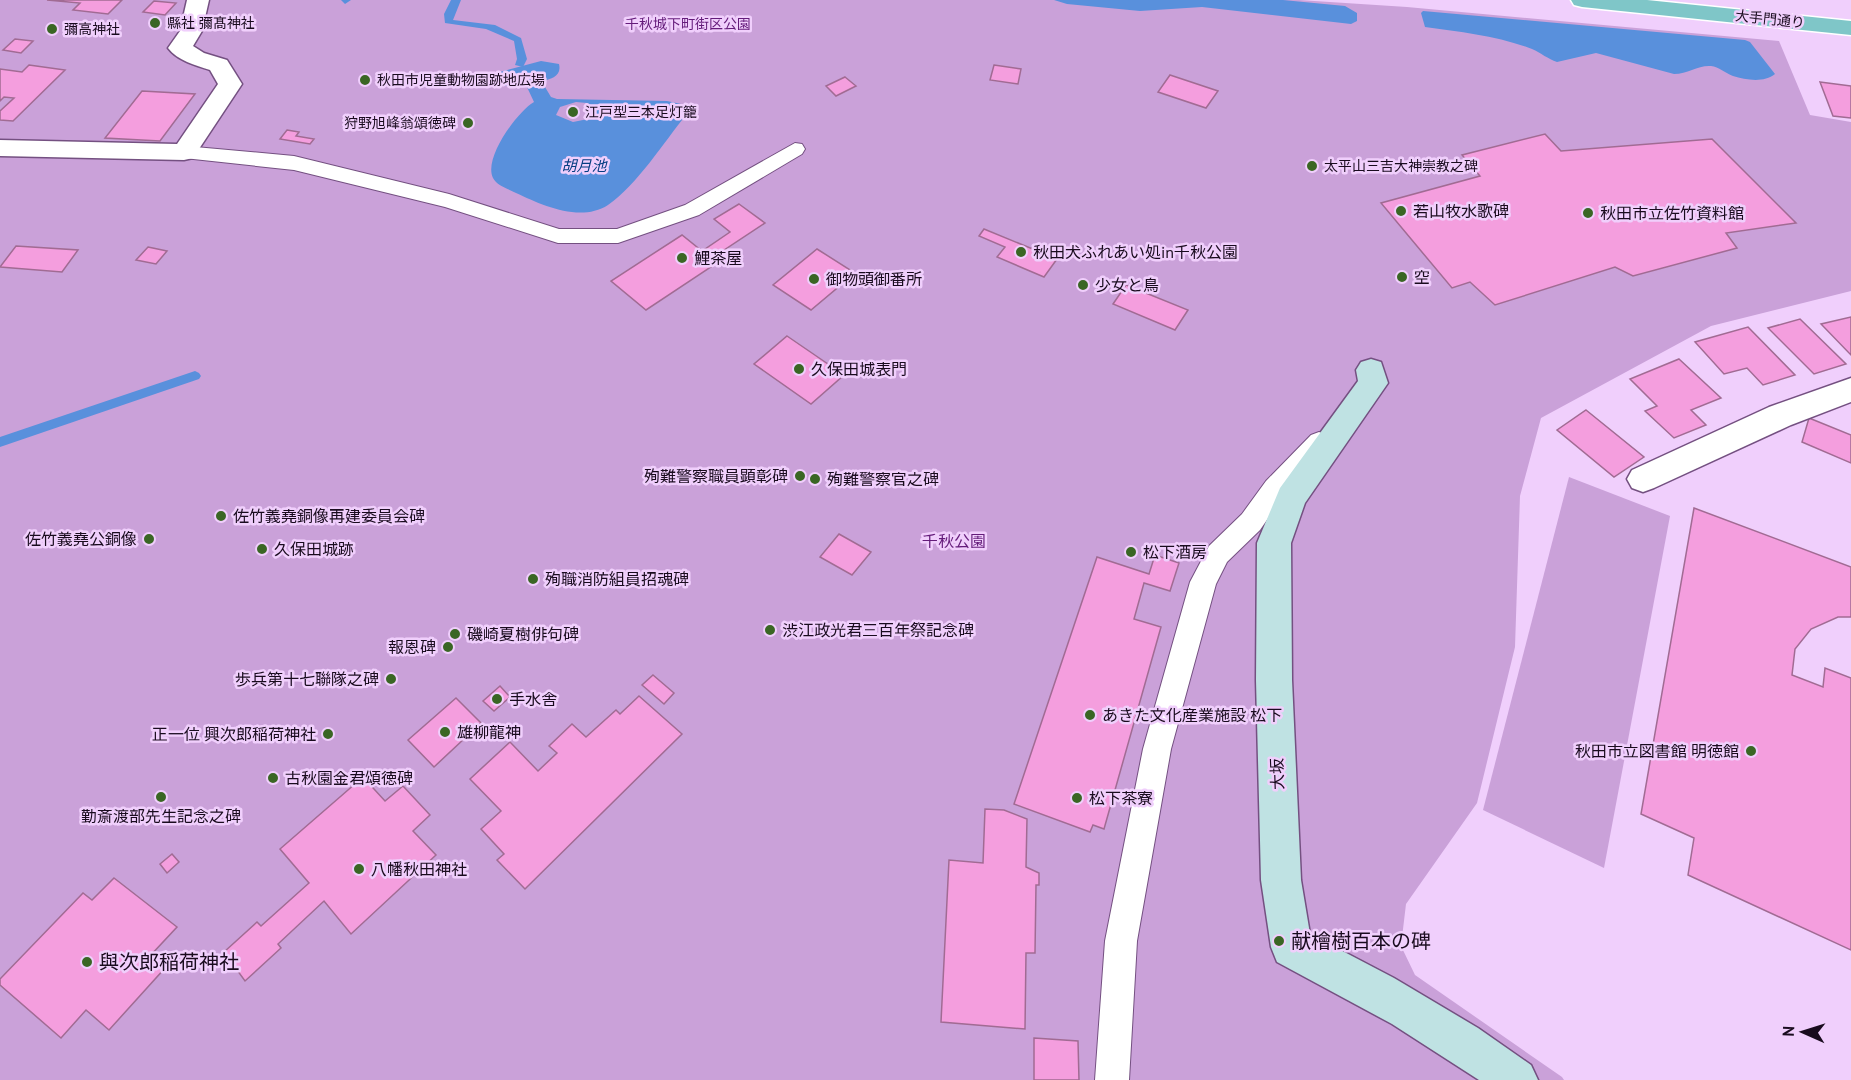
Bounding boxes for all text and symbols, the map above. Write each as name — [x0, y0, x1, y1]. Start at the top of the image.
street label: 大手門通り — [1734, 6, 1806, 32]
place label: 縣社 彌髙神社 — [167, 14, 255, 32]
park label: 千秋城下町街区公園 — [625, 15, 751, 33]
marker: 縣社 彌髙神社 — [148, 16, 162, 30]
place label: 彌高神社 — [64, 20, 120, 38]
marker: 彌高神社 — [45, 22, 59, 36]
place label: 秋田市児童動物園跡地広場 — [377, 71, 545, 89]
marker: 秋田市児童動物園跡地広場 — [358, 73, 372, 87]
place label: 江戸型三本足灯籠 — [585, 103, 697, 121]
marker: 江戸型三本足灯籠 — [566, 105, 580, 119]
place label: 狩野旭峰翁頌徳碑 — [344, 114, 456, 132]
marker: 狩野旭峰翁頌徳碑 — [461, 116, 475, 130]
water label: 胡月池 — [561, 156, 608, 175]
place label: 太平山三吉大神崇教之碑 — [1324, 157, 1478, 175]
marker: 太平山三吉大神崇教之碑 — [1305, 159, 1319, 173]
place label: 若山牧水歌碑 — [1413, 201, 1509, 221]
place label: 秋田市立佐竹資料館 — [1600, 203, 1744, 223]
marker: 若山牧水歌碑 — [1394, 204, 1408, 218]
marker: 秋田市立佐竹資料館 — [1581, 206, 1595, 220]
place label: 秋田犬ふれあい処in千秋公園 — [1033, 242, 1238, 262]
marker: 秋田犬ふれあい処in千秋公園 — [1014, 245, 1028, 259]
place label: 鯉茶屋 — [694, 248, 742, 268]
marker: 鯉茶屋 — [675, 251, 689, 265]
place label: 空 — [1414, 267, 1430, 287]
place label: 御物頭御番所 — [826, 269, 922, 289]
marker: 空 — [1395, 270, 1409, 284]
marker: 御物頭御番所 — [807, 272, 821, 286]
place label: 少女と鳥 — [1095, 275, 1159, 295]
marker: 少女と鳥 — [1076, 278, 1090, 292]
place label: 久保田城表門 — [811, 359, 907, 379]
marker: 久保田城表門 — [792, 362, 806, 376]
place label: 殉難警察職員顕彰碑 — [644, 466, 788, 486]
marker: 殉難警察職員顕彰碑 — [793, 469, 807, 483]
place label: 殉難警察官之碑 — [827, 469, 939, 489]
marker: 殉難警察官之碑 — [808, 472, 822, 486]
place label: 佐竹義堯銅像再建委員会碑 — [233, 506, 425, 526]
marker: 佐竹義堯銅像再建委員会碑 — [214, 509, 228, 523]
place label: 佐竹義堯公銅像 — [25, 529, 137, 549]
park label: 千秋公園 — [922, 531, 986, 551]
marker: 佐竹義堯公銅像 — [142, 532, 156, 546]
place label: 久保田城跡 — [274, 539, 354, 559]
marker: 久保田城跡 — [255, 542, 269, 556]
place label: 松下酒房 — [1143, 542, 1207, 562]
marker: 松下酒房 — [1124, 545, 1138, 559]
place label: 殉職消防組員招魂碑 — [545, 569, 689, 589]
marker: 殉職消防組員招魂碑 — [526, 572, 540, 586]
place label: 渋江政光君三百年祭記念碑 — [782, 620, 974, 640]
marker: 渋江政光君三百年祭記念碑 — [763, 623, 777, 637]
place label: 磯崎夏樹俳句碑 — [467, 624, 579, 644]
marker: 磯崎夏樹俳句碑 — [448, 627, 462, 641]
place label: 報恩碑 — [388, 637, 436, 657]
marker: 報恩碑 — [441, 640, 455, 654]
place label: 歩兵第十七聯隊之碑 — [235, 669, 379, 689]
marker: 歩兵第十七聯隊之碑 — [384, 672, 398, 686]
place label: 手水舎 — [509, 689, 557, 709]
marker: 手水舎 — [490, 692, 504, 706]
place label: あきた文化産業施設 松下 — [1102, 705, 1282, 725]
marker: あきた文化産業施設 松下 — [1083, 708, 1097, 722]
place label: 雄柳龍神 — [457, 722, 521, 742]
place label: 正一位 興次郎稲荷神社 — [152, 724, 316, 744]
marker: 雄柳龍神 — [438, 725, 452, 739]
marker: 正一位 興次郎稲荷神社 — [321, 727, 335, 741]
place label: 秋田市立図書館 明徳館 — [1575, 741, 1739, 761]
marker: 秋田市立図書館 明徳館 — [1744, 744, 1758, 758]
street label: 大坂 — [1266, 758, 1288, 790]
place label: 古秋園金君頌徳碑 — [285, 768, 413, 788]
marker: 古秋園金君頌徳碑 — [266, 771, 280, 785]
place label: 松下茶寮 — [1089, 788, 1153, 808]
marker: 勤斎渡部先生記念之碑 — [154, 790, 168, 804]
marker: 松下茶寮 — [1070, 791, 1084, 805]
place label: 勤斎渡部先生記念之碑 — [81, 806, 241, 826]
place label: 八幡秋田神社 — [371, 859, 467, 879]
marker: 八幡秋田神社 — [352, 862, 366, 876]
place label: 献檜樹百本の碑 — [1291, 928, 1431, 954]
marker: 献檜樹百本の碑 — [1272, 934, 1286, 948]
place label: 與次郎稲荷神社 — [99, 949, 239, 975]
marker: 與次郎稲荷神社 — [80, 955, 94, 969]
north arrow — [1773, 1002, 1833, 1062]
text: N — [1778, 1025, 1798, 1037]

